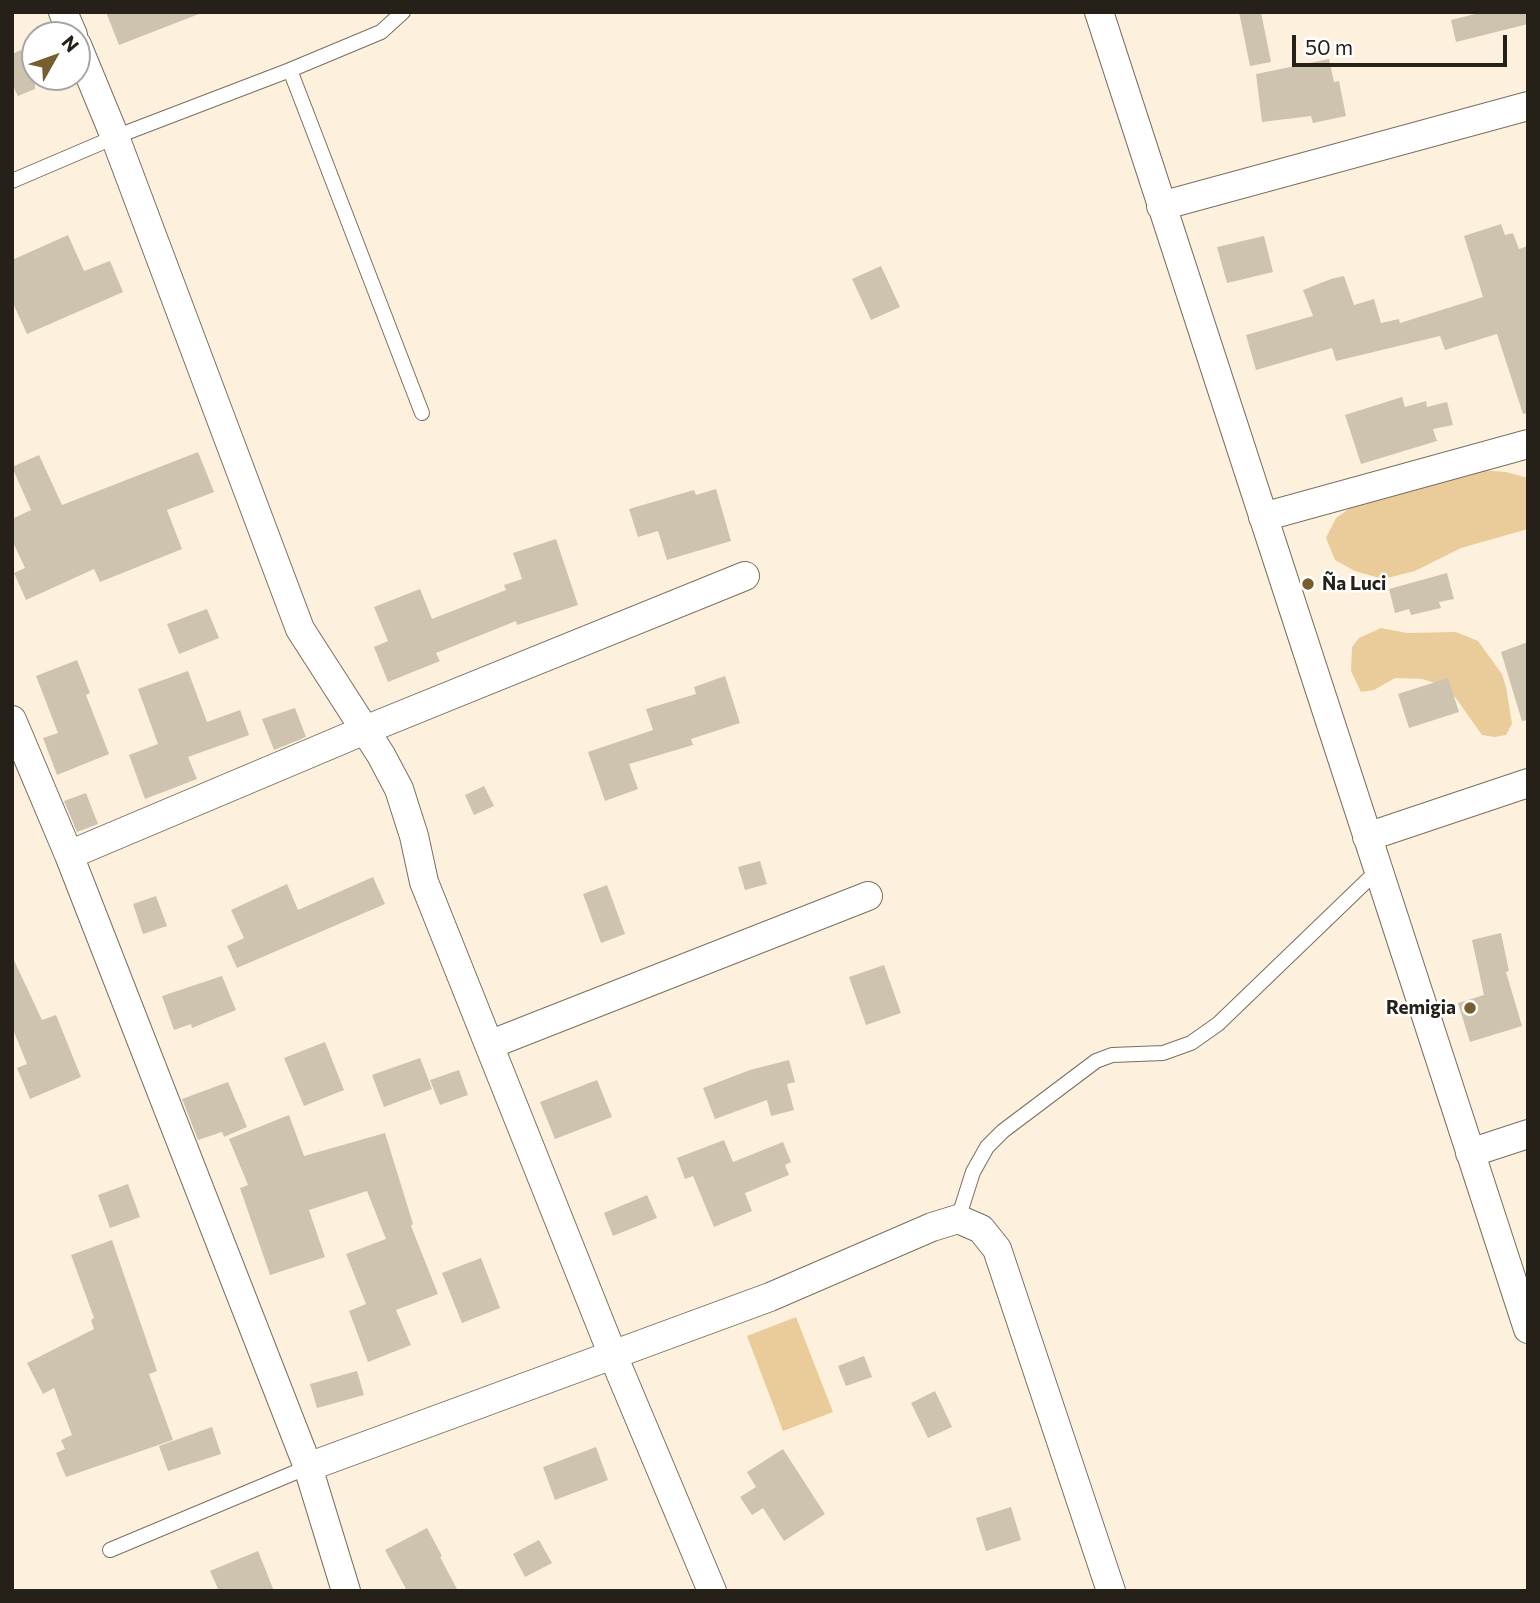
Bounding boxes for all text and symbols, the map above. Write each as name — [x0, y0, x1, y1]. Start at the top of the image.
north arrow — [21, 21, 91, 91]
scale bar — [1295, 21, 1510, 65]
text: N — [58, 31, 84, 56]
text: 50 m — [1305, 34, 1353, 59]
place label: Ña Luci — [1322, 573, 1386, 595]
marker: Ña Luci — [1300, 576, 1316, 592]
place label: Remigia — [1386, 997, 1456, 1019]
marker: Remigia — [1462, 1000, 1478, 1016]

